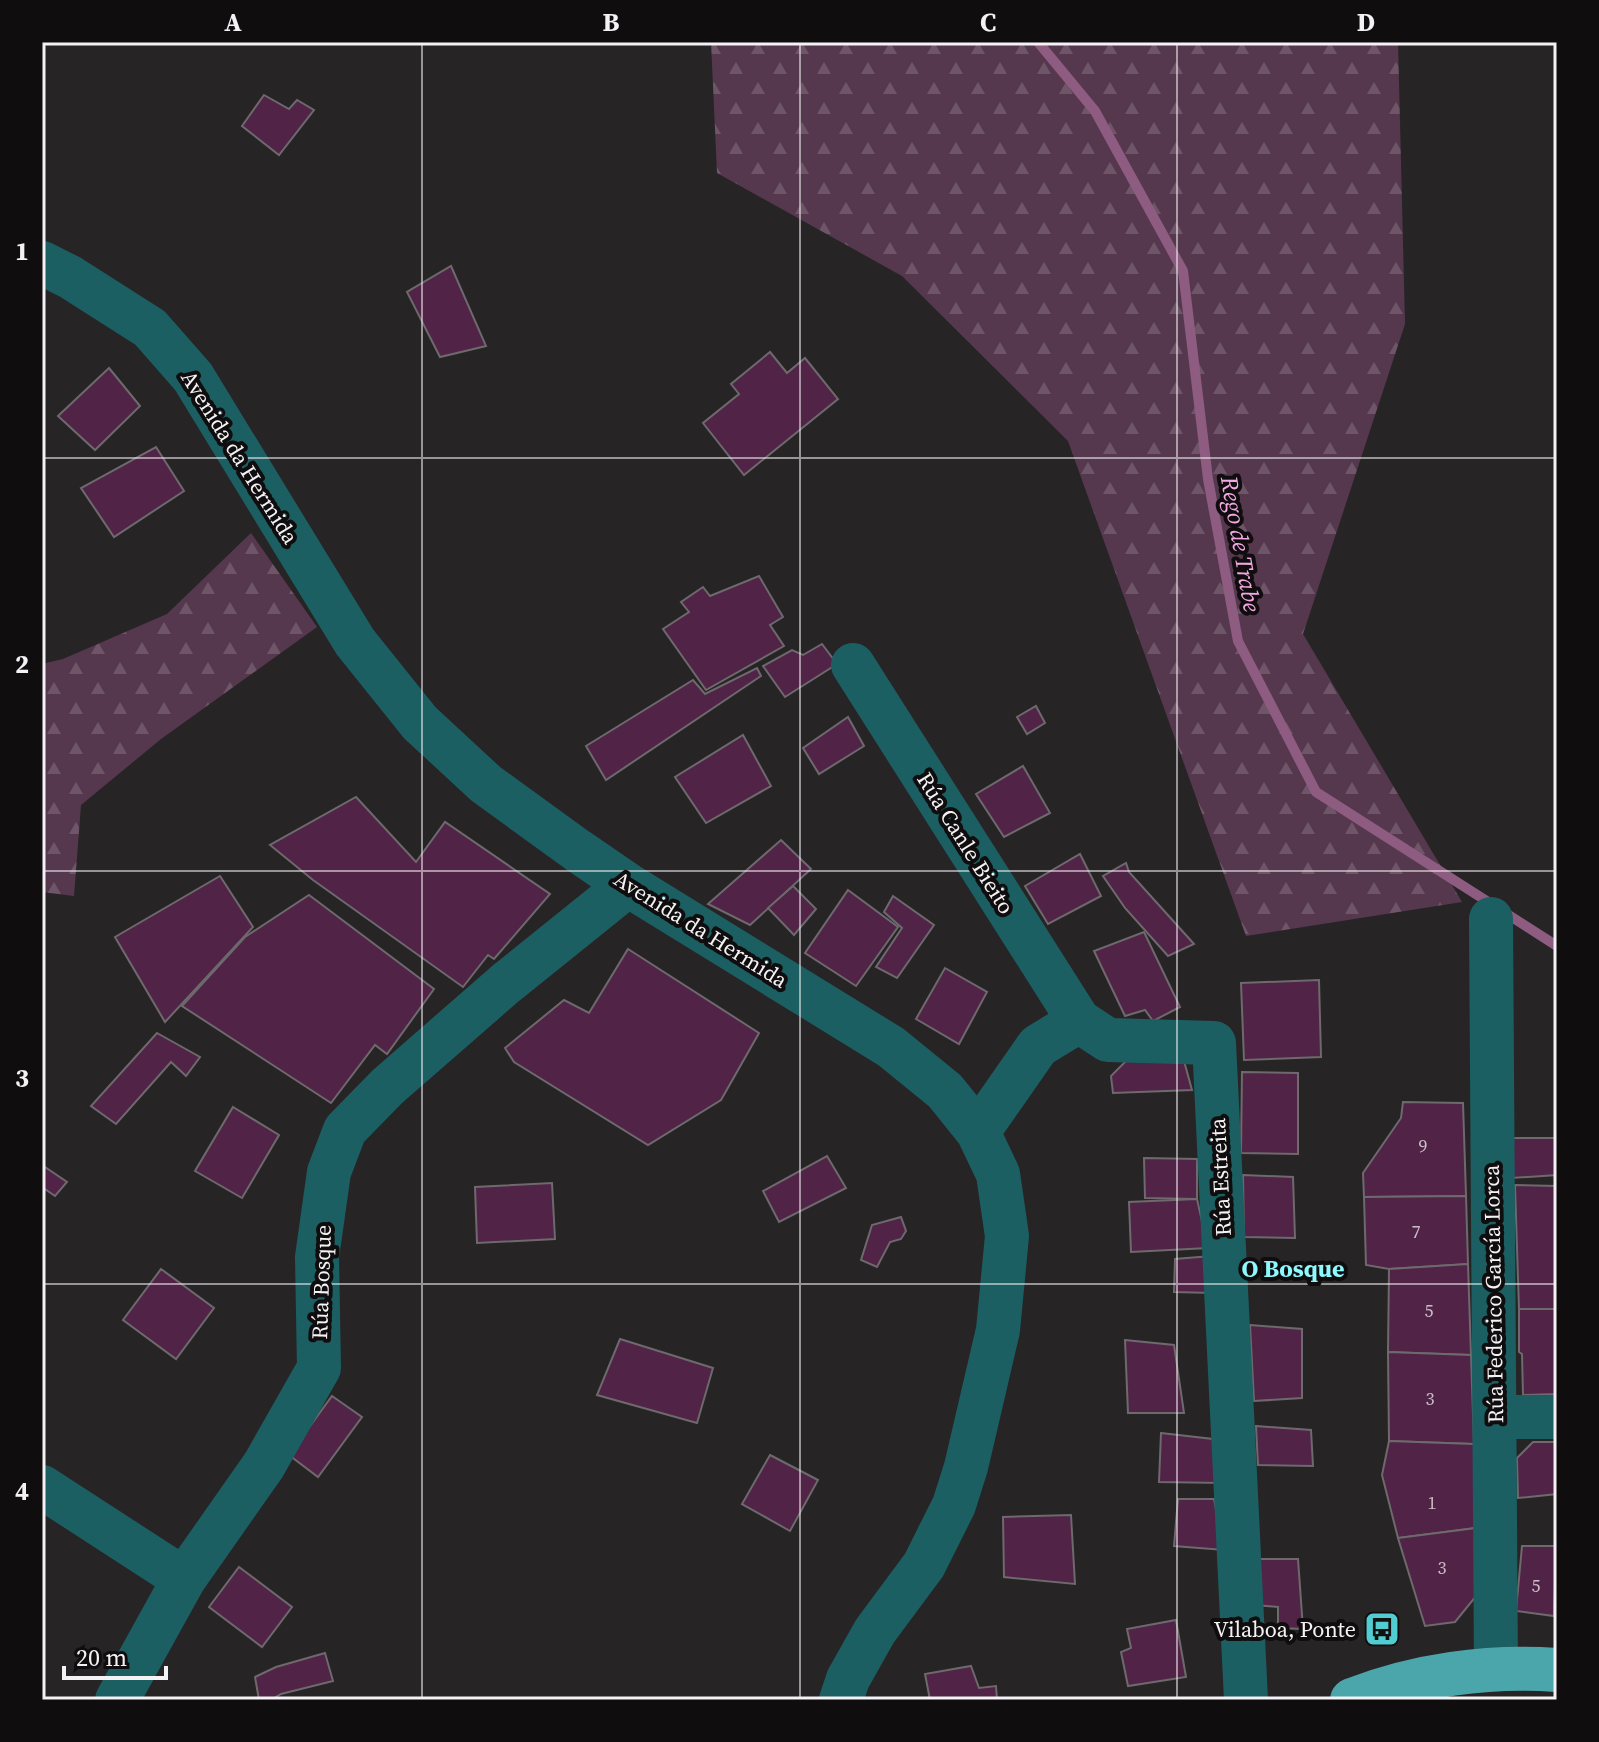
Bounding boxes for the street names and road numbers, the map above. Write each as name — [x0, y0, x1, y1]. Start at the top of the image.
street label: Avenida da Hermida — [174, 364, 306, 550]
street label: Rúa Canle Bieito — [910, 766, 1022, 920]
street label: Avenida da Hermida — [608, 863, 794, 995]
street label: Rúa Estreita — [1202, 1116, 1238, 1237]
street label: Rúa Federico García Lorca — [1476, 1164, 1510, 1424]
street label: Rúa Bosque — [304, 1224, 338, 1340]

